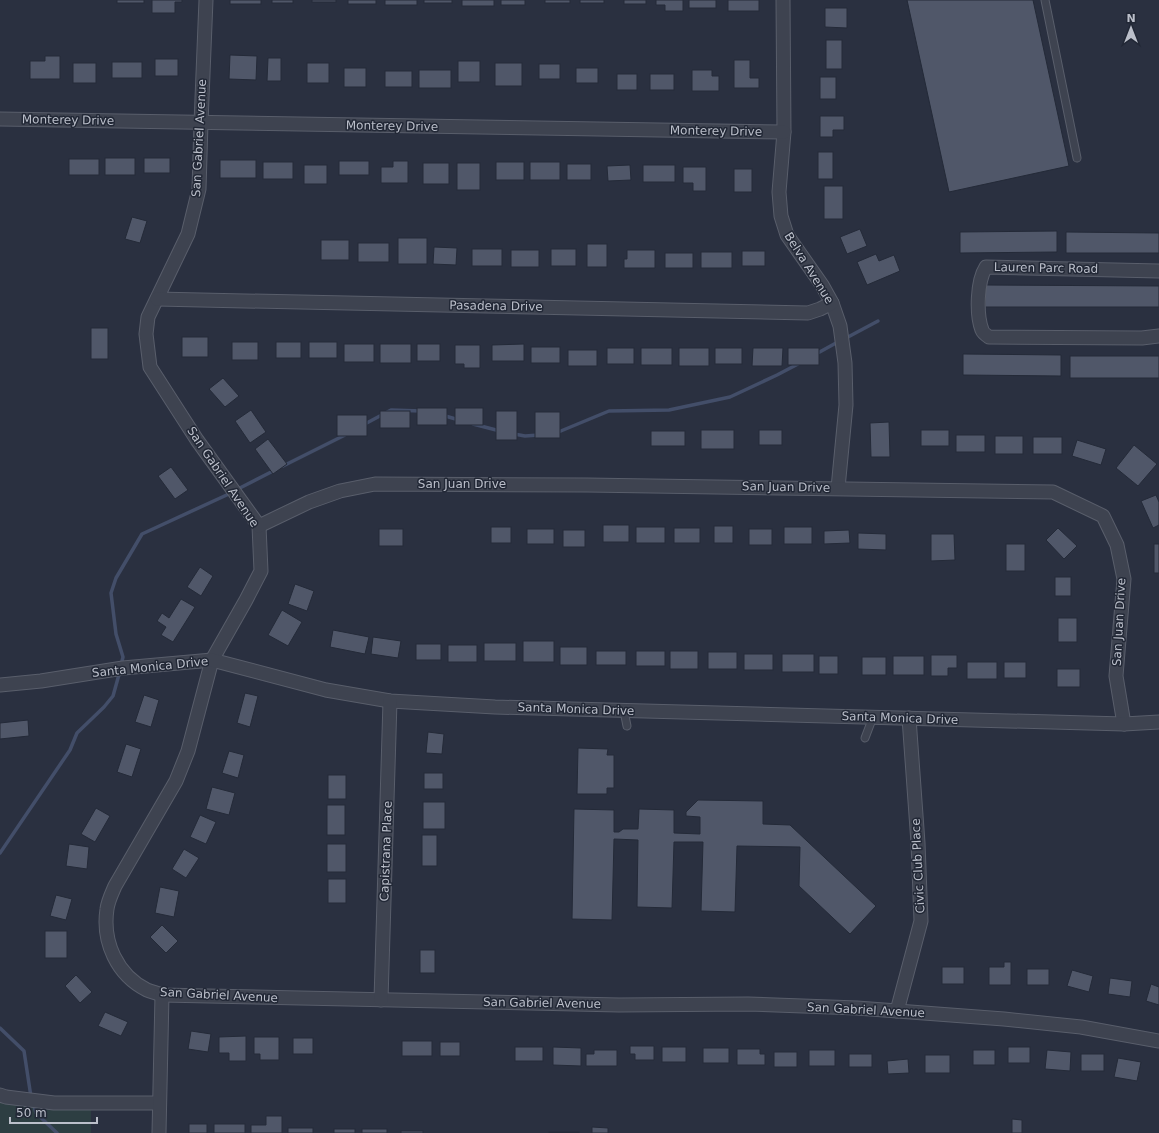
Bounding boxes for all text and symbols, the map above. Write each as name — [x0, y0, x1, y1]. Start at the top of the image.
north arrow — [1111, 8, 1151, 48]
text: N — [1126, 12, 1136, 25]
street label: San Gabriel Avenue — [189, 79, 209, 197]
street label: Monterey Drive — [22, 112, 114, 128]
street label: Monterey Drive — [346, 118, 438, 134]
street label: Monterey Drive — [670, 123, 762, 139]
street label: Belva Avenue — [781, 230, 837, 306]
street label: Lauren Parc Road — [994, 260, 1098, 276]
street label: Pasadena Drive — [449, 298, 543, 314]
street label: San Gabriel Avenue — [184, 424, 262, 530]
street label: San Juan Drive — [418, 477, 506, 491]
street label: San Juan Drive — [742, 479, 830, 495]
street label: San Juan Drive — [1110, 578, 1128, 666]
street label: Santa Monica Drive — [91, 654, 209, 680]
street label: Santa Monica Drive — [517, 700, 635, 718]
street label: Santa Monica Drive — [841, 709, 959, 727]
street label: Capistrana Place — [377, 800, 395, 902]
street label: Civic Club Place — [909, 818, 927, 914]
street label: San Gabriel Avenue — [160, 985, 278, 1005]
street label: San Gabriel Avenue — [483, 995, 601, 1011]
street label: San Gabriel Avenue — [807, 1000, 925, 1020]
scale bar — [10, 1099, 97, 1125]
text: 50 m — [16, 1106, 47, 1120]

